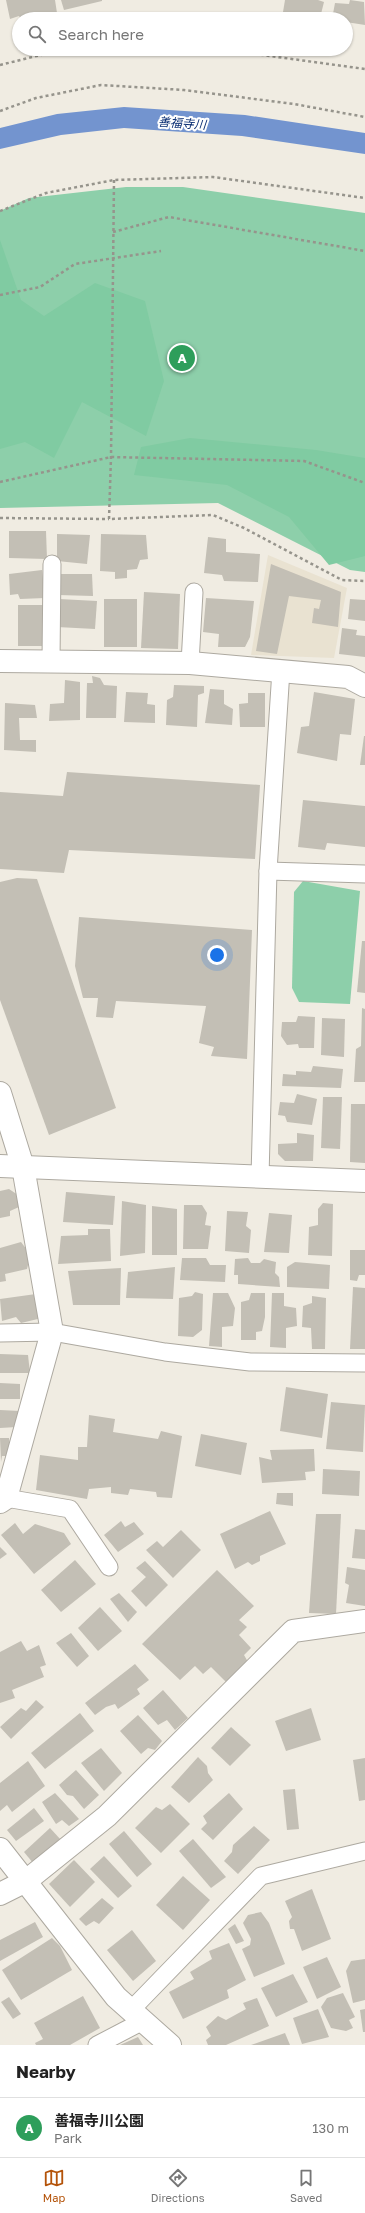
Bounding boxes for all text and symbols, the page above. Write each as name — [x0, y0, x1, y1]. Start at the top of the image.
search box — [12, 12, 353, 56]
icon: search — [26, 23, 48, 45]
text: Search here — [58, 25, 144, 43]
water label: 善福寺川 — [158, 114, 208, 132]
pin: A — [169, 343, 195, 373]
your location — [207, 945, 227, 965]
text: Nearby — [16, 2061, 76, 2082]
text: 善福寺川公園 — [54, 2111, 144, 2129]
text: A — [24, 2120, 34, 2136]
text: 130 m — [312, 2120, 349, 2136]
text: Park — [54, 2130, 82, 2146]
tab: Map — [43, 2167, 65, 2204]
tab: Directions — [151, 2167, 205, 2204]
tab: Saved — [290, 2167, 322, 2204]

